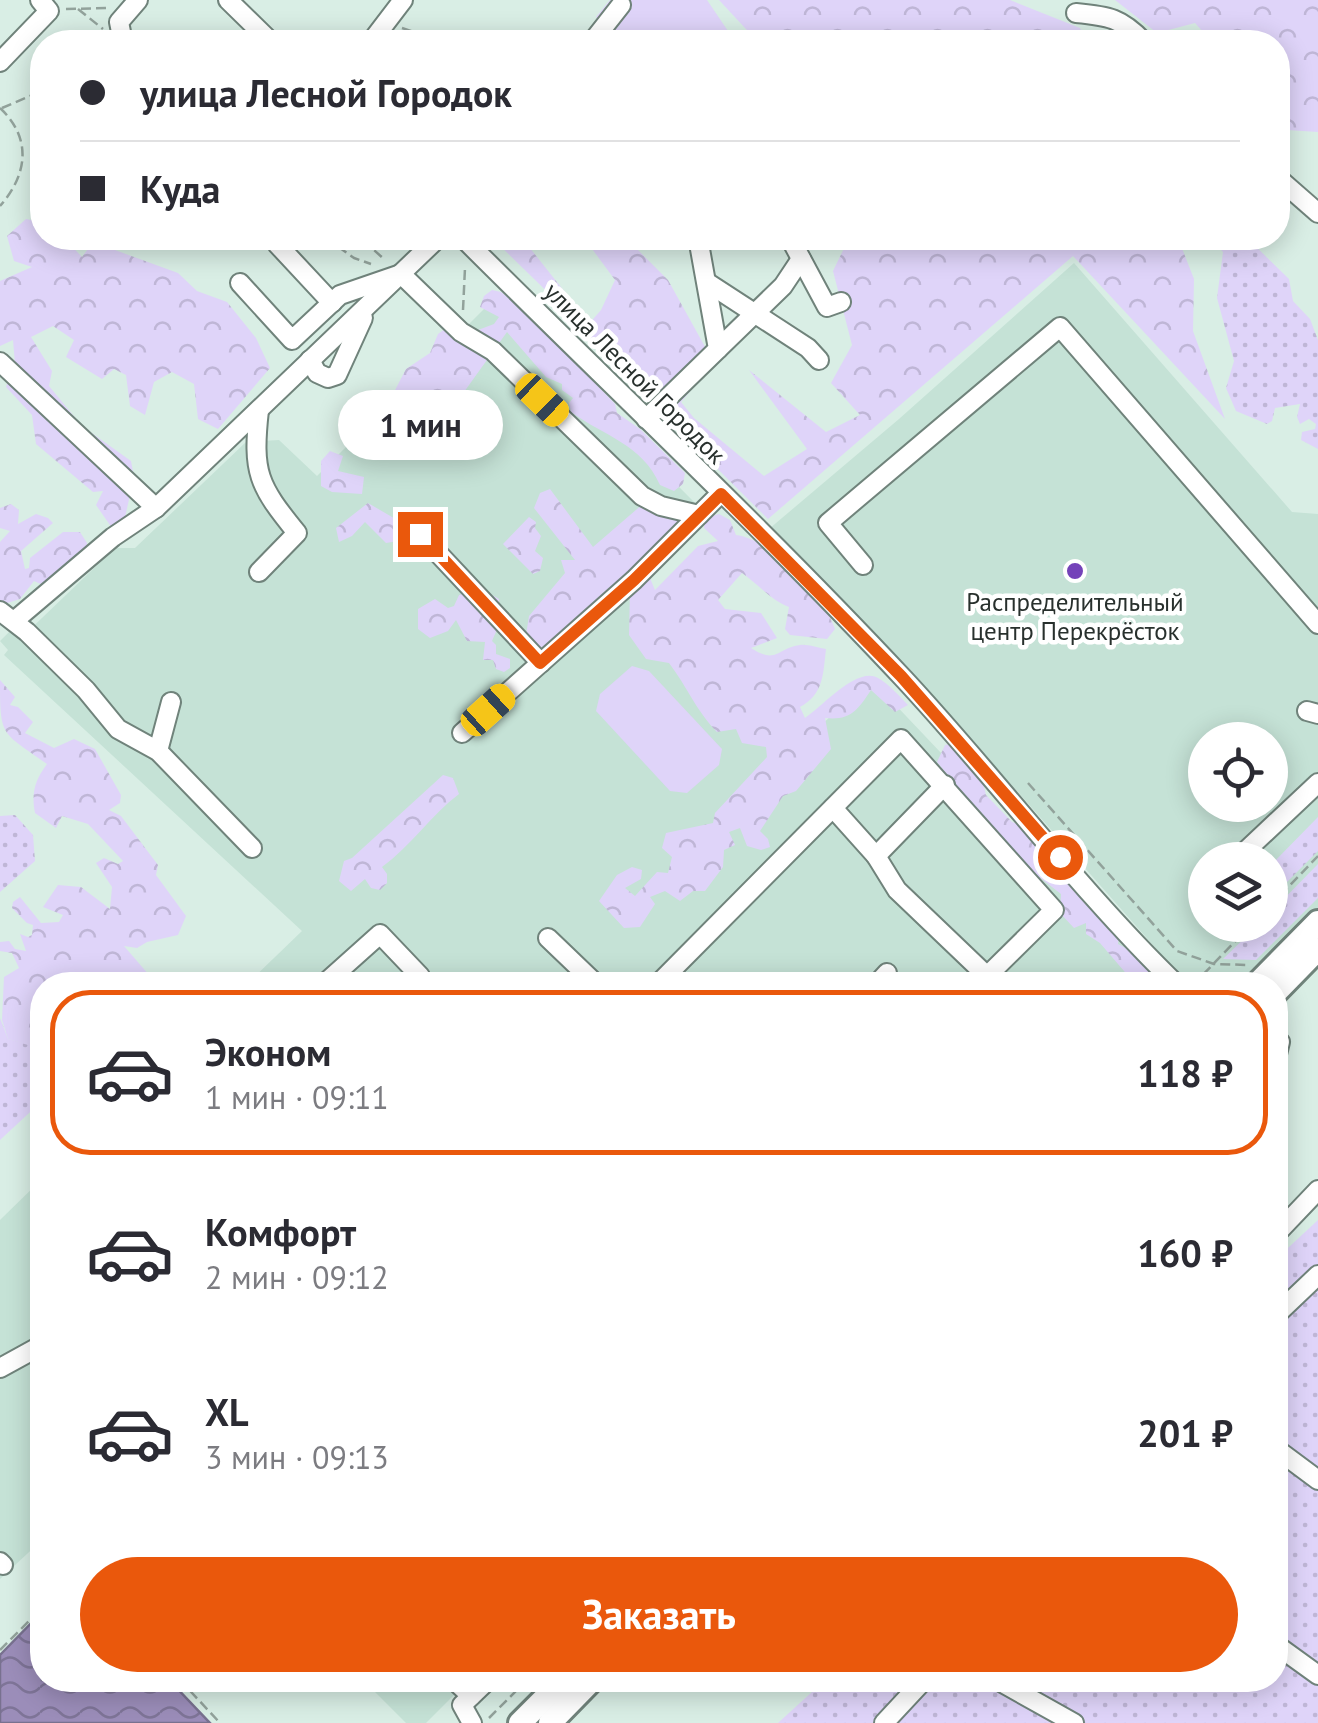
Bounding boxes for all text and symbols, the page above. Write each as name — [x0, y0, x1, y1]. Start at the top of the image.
text: улица Лесной Городок — [140, 68, 512, 117]
text: Куда — [140, 164, 220, 213]
street label: улица Лесной Городок — [537, 275, 733, 471]
car — [510, 368, 574, 432]
callout: 1 мин — [338, 389, 502, 459]
text: 1 мин — [379, 404, 462, 446]
route end — [398, 512, 443, 557]
marker: Распределительный центр Перекрёсток — [1064, 560, 1086, 582]
place label: Распределительный центр Перекрёсток — [966, 586, 1184, 647]
car — [456, 679, 520, 741]
map controls — [1188, 722, 1288, 942]
button: locate — [1188, 722, 1288, 822]
route start — [1038, 835, 1083, 880]
button: layers — [1188, 842, 1288, 942]
text: Эконом — [205, 1027, 331, 1076]
icon: car — [85, 1028, 175, 1118]
text: 118 ₽ — [1137, 1048, 1233, 1097]
text: 1 мин · 09:11 — [205, 1076, 389, 1118]
text: Комфорт — [205, 1207, 356, 1256]
icon: car — [85, 1208, 175, 1298]
text: 160 ₽ — [1137, 1228, 1233, 1277]
text: 2 мин · 09:12 — [205, 1256, 389, 1298]
text: XL — [205, 1387, 249, 1436]
icon: car — [85, 1388, 175, 1478]
text: 201 ₽ — [1137, 1408, 1233, 1457]
text: 3 мин · 09:13 — [205, 1436, 389, 1478]
button: Заказать — [80, 1557, 1238, 1672]

